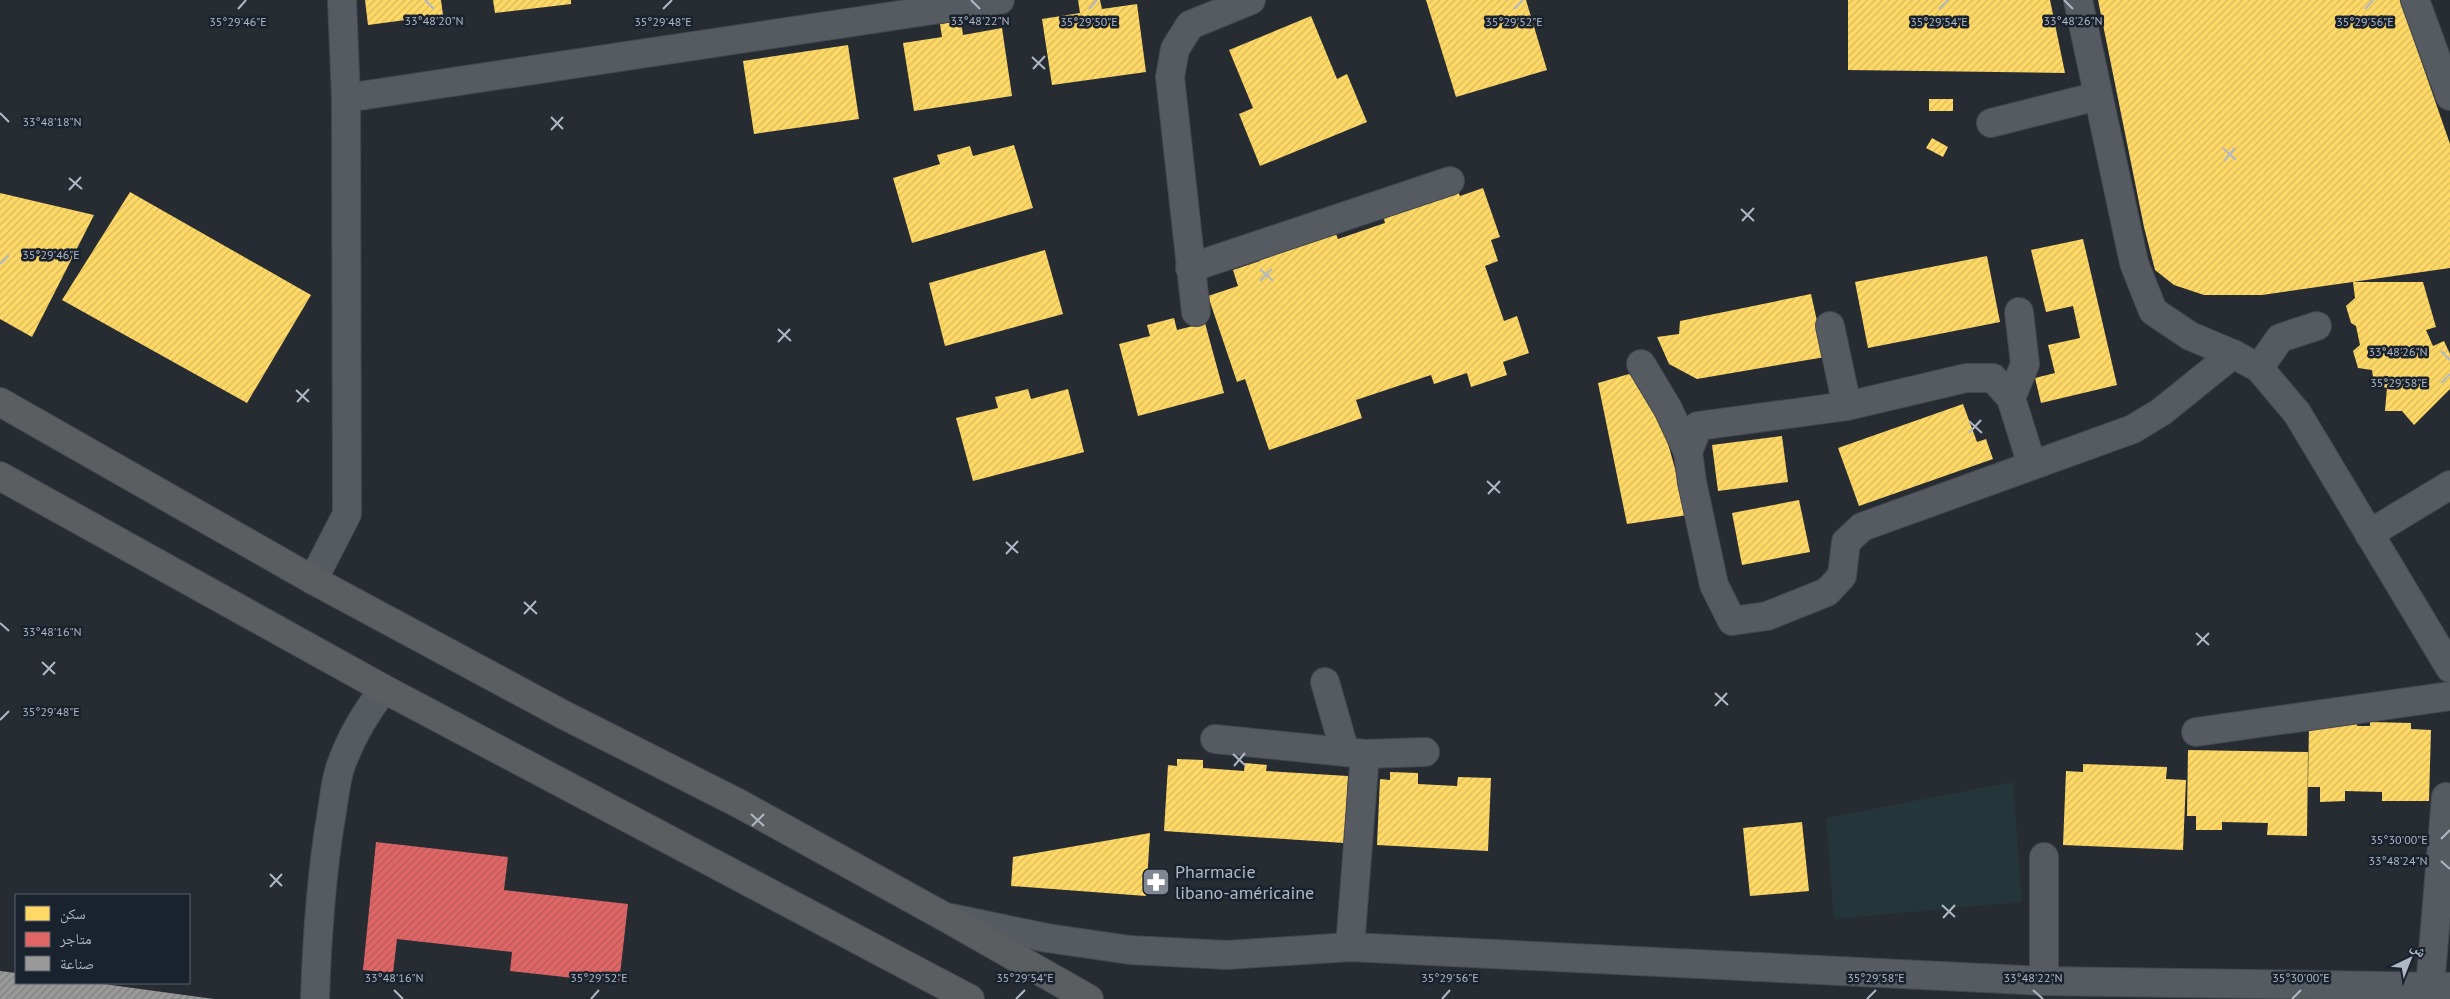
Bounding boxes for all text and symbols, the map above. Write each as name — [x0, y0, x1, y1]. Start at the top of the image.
text: 33°48'20"N — [404, 13, 464, 28]
text: 33°48'22"N — [950, 13, 1010, 28]
text: 33°48'26"N — [2043, 13, 2103, 28]
text: 35°29'46"E — [209, 14, 267, 29]
text: 35°29'48"E — [634, 14, 692, 29]
text: 35°29'50"E — [1060, 14, 1118, 29]
text: 35°29'52"E — [1485, 14, 1543, 29]
text: 35°29'54"E — [1910, 14, 1968, 29]
text: 35°29'56"E — [2336, 14, 2394, 29]
text: 33°48'18"N — [22, 114, 82, 129]
text: 35°29'46"E — [22, 247, 80, 262]
text: 33°48'26"N — [2368, 344, 2428, 359]
text: 35°29'58"E — [2370, 375, 2428, 390]
text: 33°48'16"N — [22, 624, 82, 639]
text: 35°29'48"E — [22, 704, 80, 719]
text: 35°30'00"E — [2370, 832, 2428, 847]
text: 33°48'24"N — [2368, 853, 2428, 868]
place label: Pharmacie libano-américaine — [1175, 860, 1314, 904]
pharmacy icon: Pharmacie libano-américaine — [1141, 867, 1171, 897]
legend — [15, 894, 190, 984]
text: سكن — [60, 904, 86, 924]
text: متاجر — [59, 929, 92, 948]
north arrow — [2385, 934, 2435, 984]
text: ش — [2407, 938, 2431, 961]
text: صناعة — [60, 954, 94, 973]
text: 33°48'16"N — [364, 970, 424, 985]
text: 35°29'52"E — [570, 970, 628, 985]
text: 35°29'54"E — [996, 970, 1054, 985]
text: 35°29'56"E — [1421, 970, 1479, 985]
text: 35°29'58"E — [1847, 970, 1905, 985]
text: 33°48'22"N — [2003, 970, 2063, 985]
text: 35°30'00"E — [2272, 970, 2330, 985]

